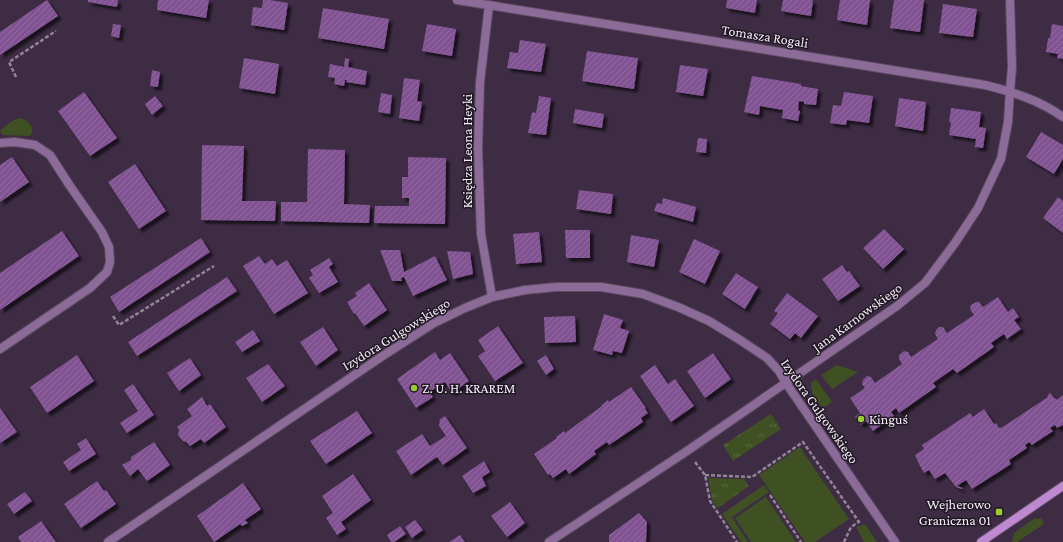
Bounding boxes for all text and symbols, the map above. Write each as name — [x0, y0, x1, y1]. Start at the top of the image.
street label: Tomasza Rogali — [721, 21, 810, 51]
street label: Księdza Leona Heyki — [459, 93, 475, 208]
street label: Jana Karnowskiego — [807, 279, 905, 356]
street label: Izydora Gulgowskiego — [339, 294, 453, 374]
street label: Izydora Gulgowskiego — [778, 356, 862, 466]
place label: Z. U. H. KRAREM — [422, 380, 515, 396]
marker: Z. U. H. KRAREM — [409, 383, 419, 393]
place label: Kinguś — [869, 411, 908, 427]
marker: Kinguś — [856, 414, 866, 424]
place label: Wejherowo Graniczna 01 — [919, 496, 991, 528]
marker: Wejherowo Graniczna 01 — [994, 507, 1004, 517]

